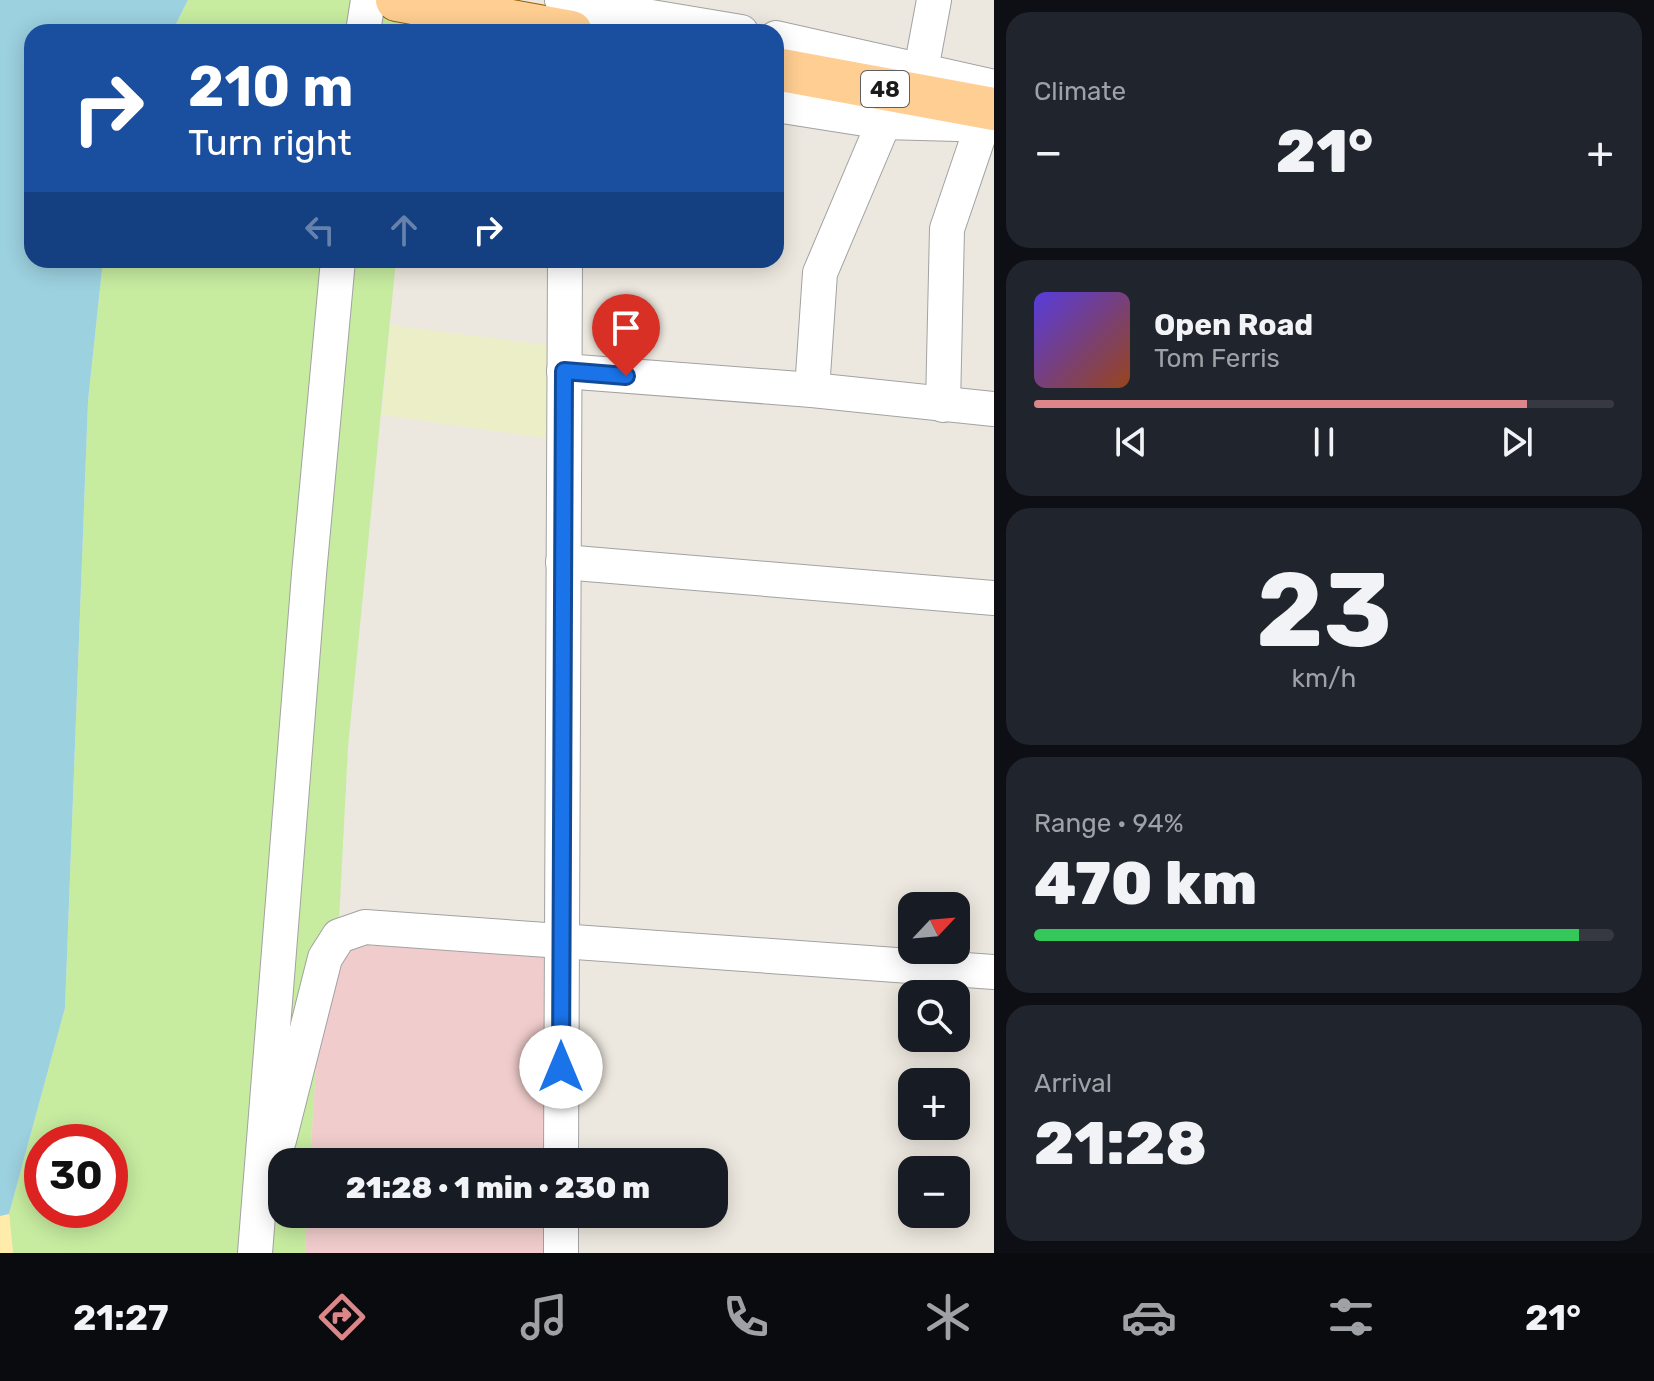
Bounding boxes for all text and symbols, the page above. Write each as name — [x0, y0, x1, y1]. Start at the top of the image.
text: 210 m — [188, 54, 354, 120]
icon: right — [56, 56, 160, 160]
road number: 48 — [861, 71, 909, 107]
text: Climate — [1034, 76, 1126, 107]
text: 21° — [1276, 116, 1373, 187]
text: Turn right — [188, 121, 352, 164]
text: − — [1034, 126, 1063, 178]
text: + — [1587, 126, 1614, 178]
icon: left — [298, 208, 342, 252]
icon: ahead — [382, 208, 426, 252]
icon: right — [466, 208, 510, 252]
pin — [592, 294, 660, 376]
icon: arrive — [604, 306, 648, 350]
text: Open Road — [1154, 307, 1313, 343]
text: Tom Ferris — [1154, 343, 1280, 374]
icon: previous — [1109, 420, 1153, 464]
icon: pause — [1302, 420, 1346, 464]
icon: next — [1495, 420, 1539, 464]
text: 23 — [1256, 549, 1392, 672]
text: km/h — [1292, 663, 1356, 694]
text: Range · 94% — [1034, 808, 1184, 839]
text: 470 km — [1034, 848, 1257, 919]
north arrow — [898, 892, 970, 964]
map controls — [898, 892, 970, 1228]
button: search — [898, 980, 970, 1052]
position arrow — [519, 1025, 603, 1109]
button: + — [898, 1068, 970, 1140]
text: Arrival — [1034, 1068, 1112, 1099]
text: 21:28 — [1034, 1108, 1207, 1179]
speed limit sign: 30 — [24, 1124, 128, 1228]
button: − — [898, 1156, 970, 1228]
text: 21:28 · 1 min · 230 m — [346, 1170, 650, 1206]
icon: directions — [314, 1289, 370, 1345]
icon: music — [516, 1289, 572, 1345]
icon: phone — [718, 1289, 774, 1345]
icon: climate — [920, 1289, 976, 1345]
icon: car — [1121, 1289, 1177, 1345]
icon: filters — [1323, 1289, 1379, 1345]
text: 21:27 — [73, 1296, 169, 1339]
text: 21° — [1525, 1296, 1581, 1339]

